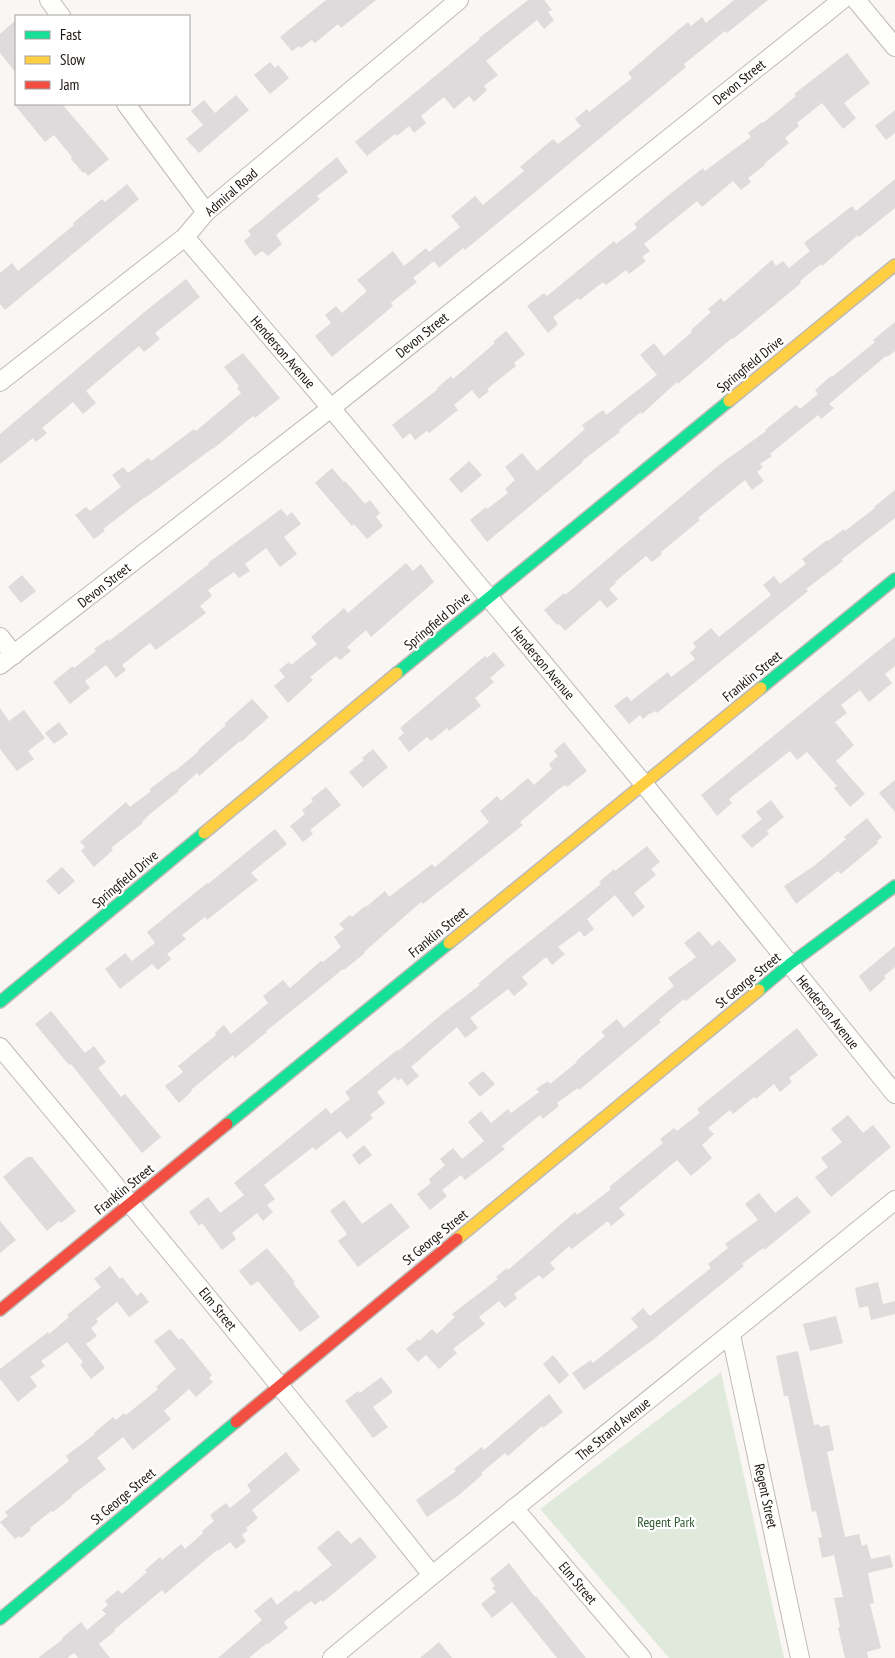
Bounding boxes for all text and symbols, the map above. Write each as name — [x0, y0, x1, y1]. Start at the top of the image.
legend — [15, 15, 190, 105]
text: Fast — [60, 25, 81, 44]
text: Slow — [60, 50, 85, 69]
street label: Devon Street — [709, 55, 769, 109]
text: Jam — [59, 75, 79, 94]
street label: Admiral Road — [201, 164, 261, 220]
street label: Devon Street — [392, 308, 452, 362]
street label: Henderson Avenue — [247, 312, 319, 392]
street label: Springfield Drive — [713, 331, 787, 396]
street label: Devon Street — [74, 559, 134, 611]
street label: Springfield Drive — [400, 588, 474, 654]
street label: Henderson Avenue — [507, 623, 579, 703]
street label: Franklin Street — [719, 647, 785, 705]
street label: Springfield Drive — [88, 846, 162, 912]
street label: Franklin Street — [405, 903, 471, 961]
street label: St George Street — [712, 948, 784, 1012]
street label: Henderson Avenue — [793, 971, 863, 1053]
street label: Franklin Street — [91, 1160, 157, 1218]
street label: St George Street — [399, 1205, 471, 1269]
street label: Elm Street — [195, 1284, 241, 1334]
street label: The Strand Avenue — [572, 1393, 654, 1465]
street label: Regent Street — [750, 1462, 782, 1530]
street label: St George Street — [87, 1464, 159, 1528]
park label: Regent Park — [637, 1513, 695, 1531]
street label: Elm Street — [555, 1558, 601, 1608]

